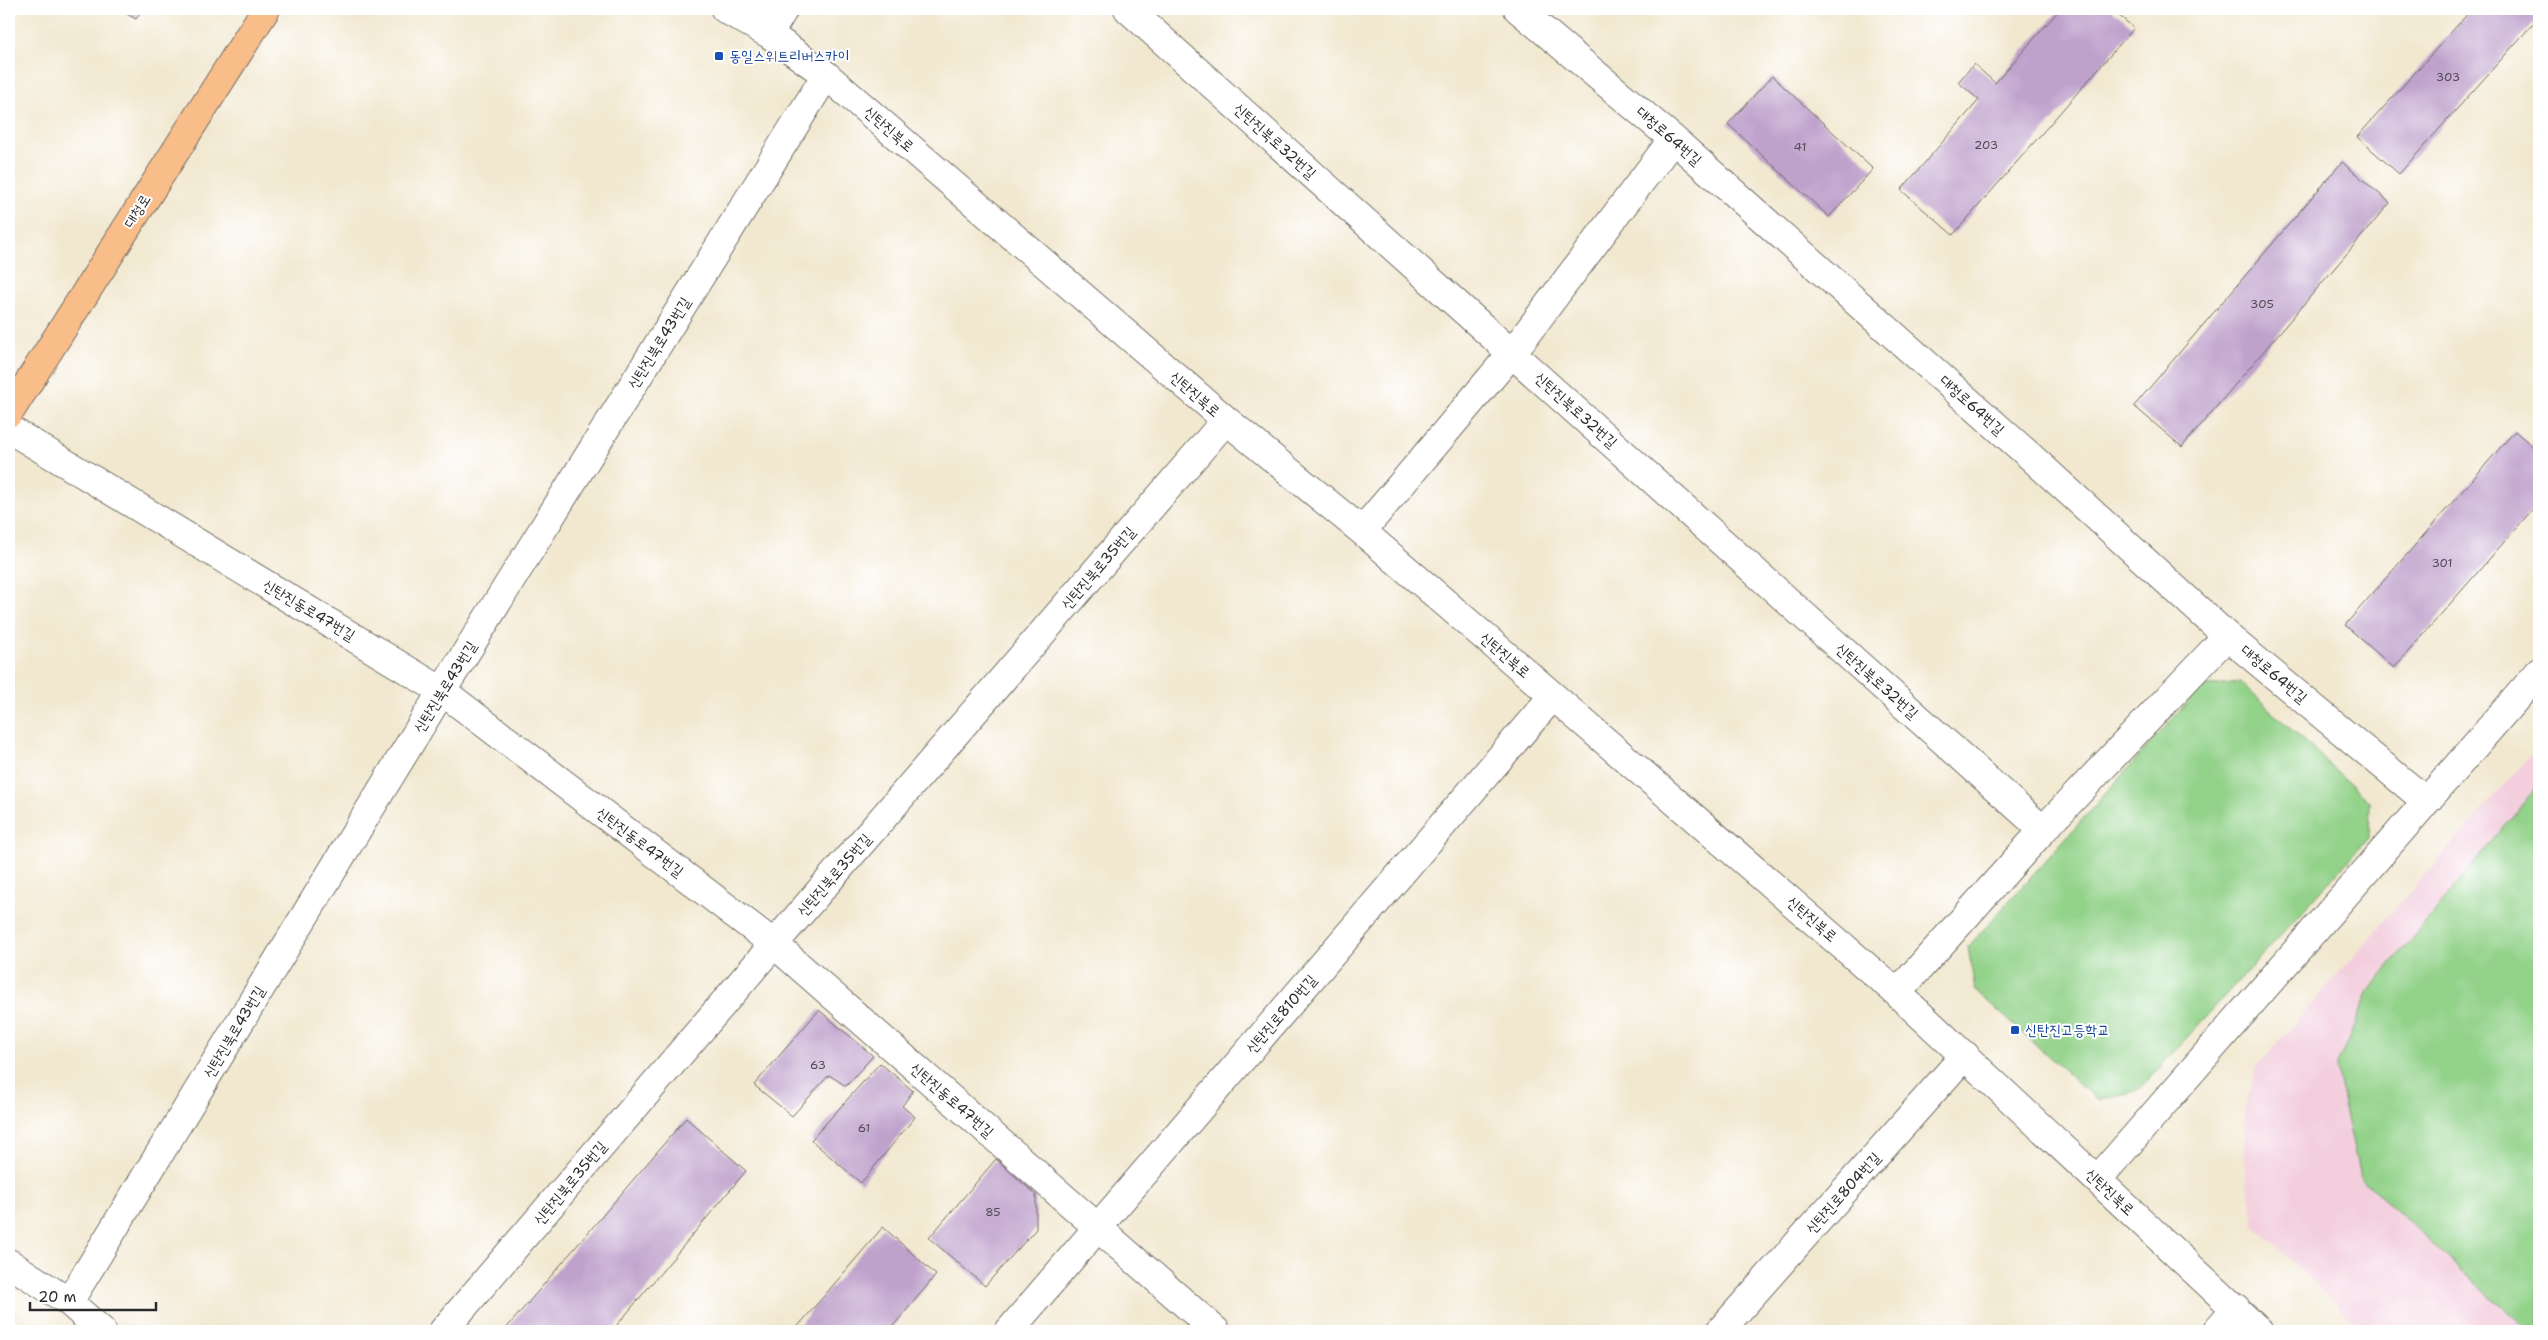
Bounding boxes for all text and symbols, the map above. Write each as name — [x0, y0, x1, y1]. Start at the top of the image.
place label: 동일스위트리버스카이 — [729, 46, 850, 66]
marker: 동일스위트리버스카이 — [713, 50, 725, 62]
house number: 303 — [2436, 69, 2460, 85]
street label: 신탄진북로32번길 — [1229, 99, 1321, 183]
street label: 신탄진북로 — [860, 102, 918, 156]
street label: 대청로64번길 — [1632, 102, 1706, 170]
house number: 203 — [1974, 137, 1998, 153]
house number: 41 — [1794, 139, 1806, 155]
street label: 대청로 — [119, 190, 155, 232]
street label: 신탄진북로43번길 — [623, 293, 695, 393]
house number: 305 — [2250, 296, 2274, 312]
street label: 신탄진북로 — [1166, 367, 1224, 421]
street label: 신탄진북로32번길 — [1530, 368, 1622, 452]
street label: 대청로64번길 — [1935, 371, 2009, 439]
street label: 신탄진북로35번길 — [1056, 522, 1140, 614]
house number: 301 — [2431, 555, 2453, 571]
street label: 신탄진동로47번길 — [259, 575, 359, 645]
street label: 신탄진북로 — [1476, 628, 1534, 682]
street label: 신탄진북로43번길 — [409, 637, 481, 737]
street label: 신탄진북로32번길 — [1831, 639, 1923, 723]
street label: 대청로64번길 — [2237, 640, 2311, 708]
street label: 신탄진동로47번길 — [592, 803, 688, 881]
street label: 신탄진북로35번길 — [792, 829, 876, 921]
street label: 신탄진북로 — [1783, 892, 1841, 946]
street label: 신탄진로810번길 — [1241, 970, 1321, 1058]
street label: 신탄진북로43번길 — [199, 982, 269, 1082]
place label: 신탄진고등학교 — [2025, 1020, 2110, 1040]
marker: 신탄진고등학교 — [2009, 1024, 2021, 1036]
house number: 63 — [810, 1057, 826, 1073]
street label: 신탄진동로47번길 — [906, 1058, 998, 1142]
house number: 61 — [858, 1120, 870, 1136]
street label: 신탄진북로35번길 — [529, 1137, 611, 1229]
street label: 신탄진로804번길 — [1801, 1148, 1885, 1238]
street label: 신탄진북로 — [2081, 1164, 2139, 1220]
house number: 85 — [985, 1204, 1001, 1220]
scale bar — [30, 1280, 156, 1312]
text: 20 m — [38, 1287, 77, 1307]

